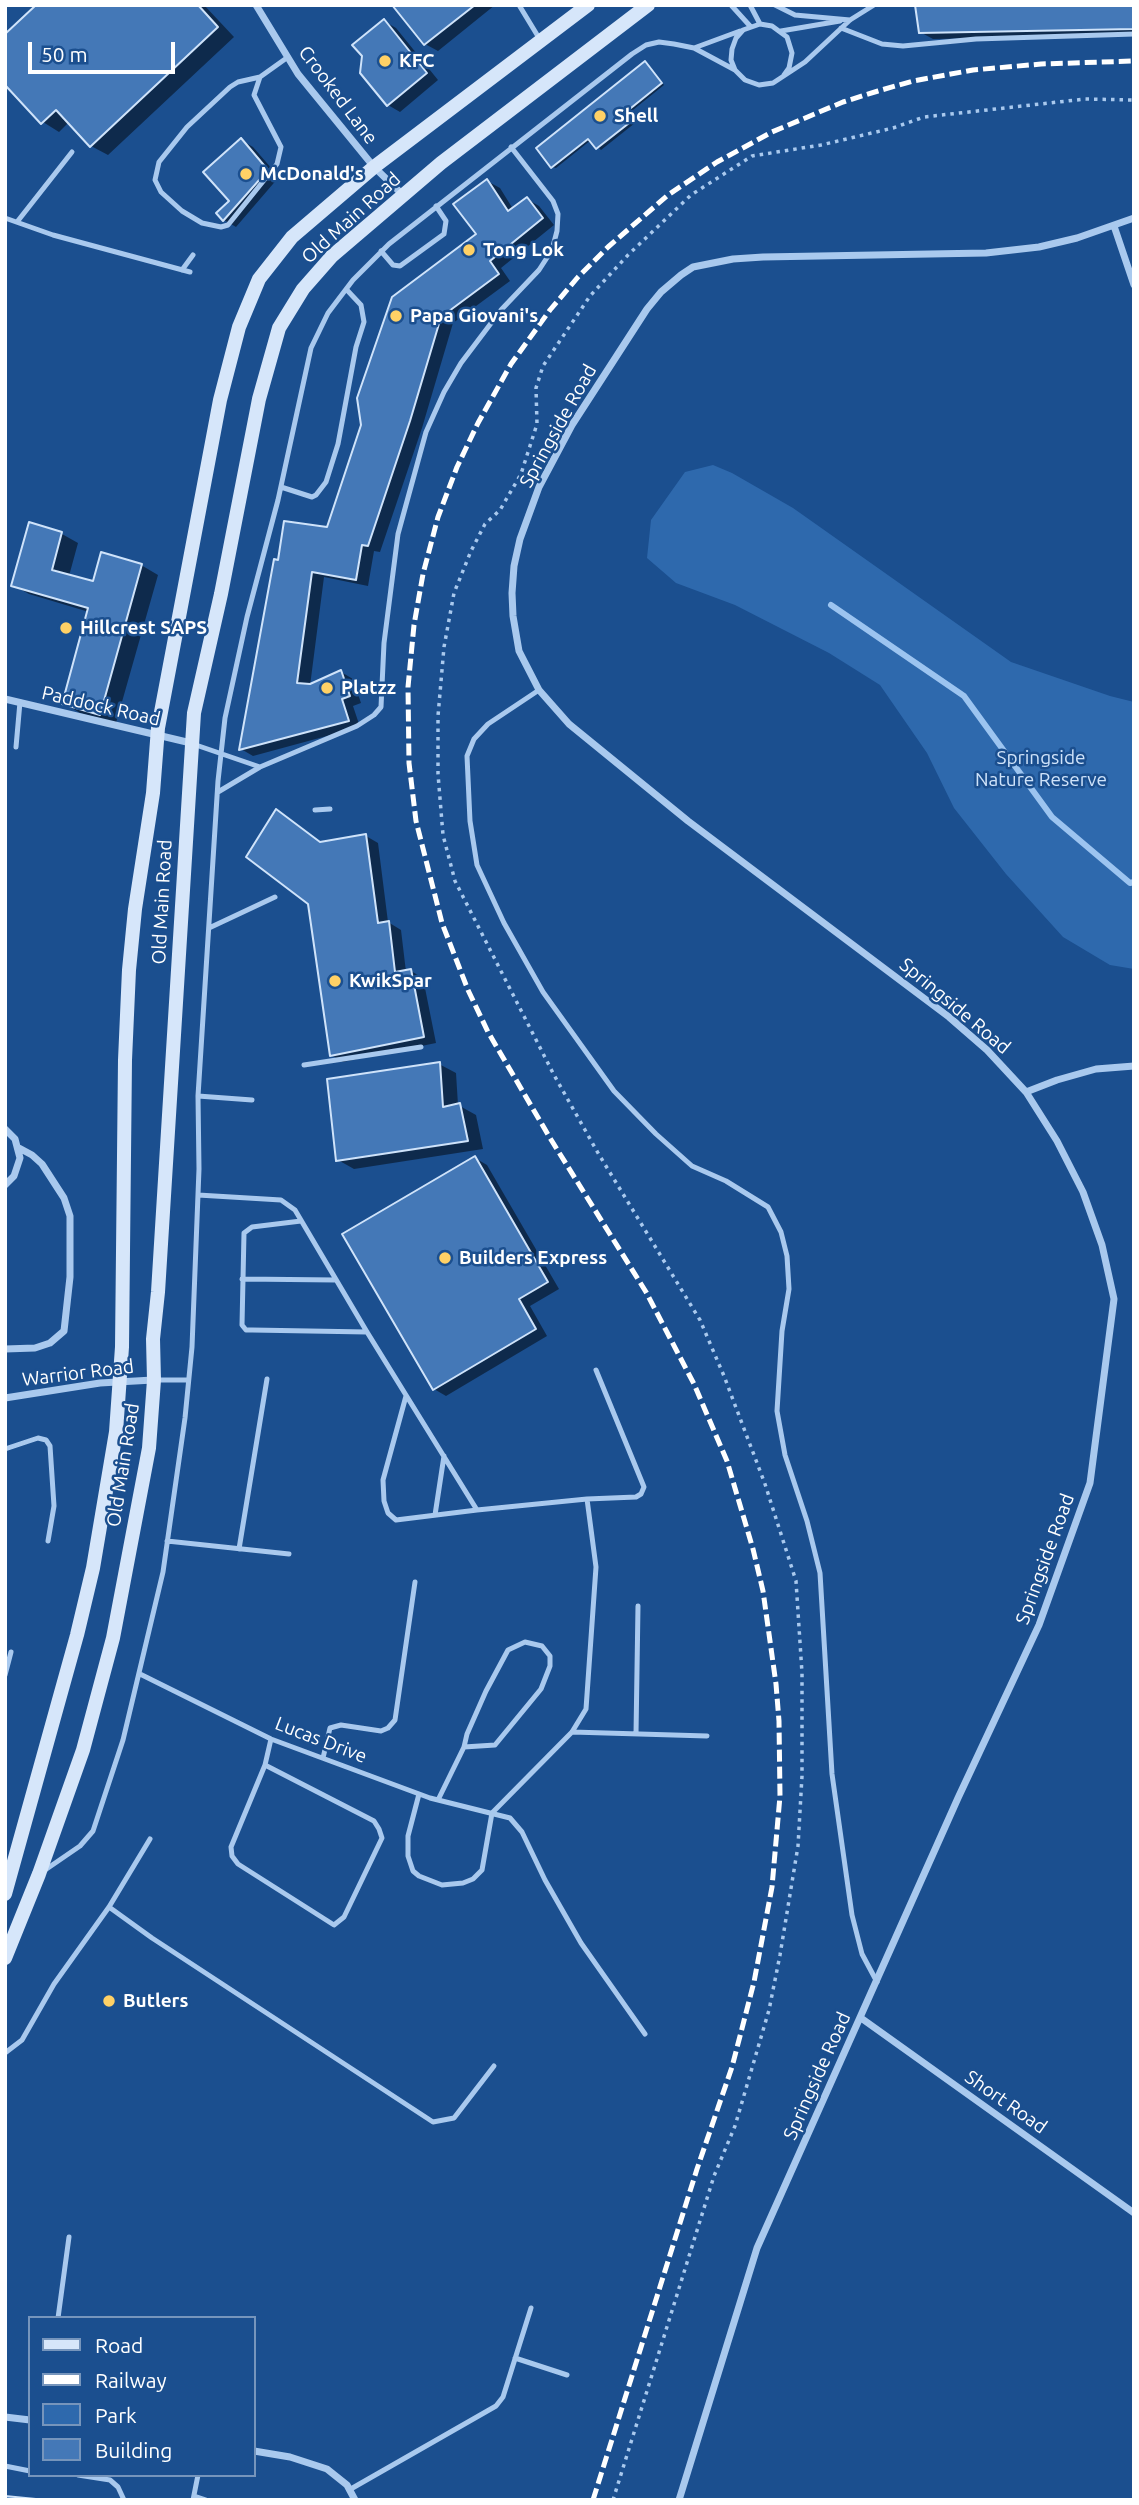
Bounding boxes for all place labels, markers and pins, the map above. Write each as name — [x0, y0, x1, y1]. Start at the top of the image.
place label: KFC — [399, 50, 434, 72]
marker: KFC — [377, 53, 393, 69]
place label: Shell — [614, 105, 658, 127]
marker: Shell — [592, 108, 608, 124]
place label: McDonald's — [260, 163, 364, 185]
marker: McDonald's — [238, 166, 254, 182]
place label: Tong Lok — [483, 239, 564, 261]
marker: Tong Lok — [461, 242, 477, 258]
place label: Papa Giovani's — [410, 305, 538, 327]
marker: Papa Giovani's — [388, 308, 404, 324]
place label: Hillcrest SAPS — [80, 617, 207, 639]
marker: Hillcrest SAPS — [58, 620, 74, 636]
place label: Platzz — [341, 677, 396, 699]
marker: Platzz — [319, 680, 335, 696]
place label: KwikSpar — [349, 970, 432, 992]
marker: KwikSpar — [327, 973, 343, 989]
place label: Builders Express — [459, 1247, 607, 1269]
marker: Builders Express — [437, 1250, 453, 1266]
place label: Butlers — [123, 1990, 188, 2012]
marker: Butlers — [101, 1993, 117, 2009]

